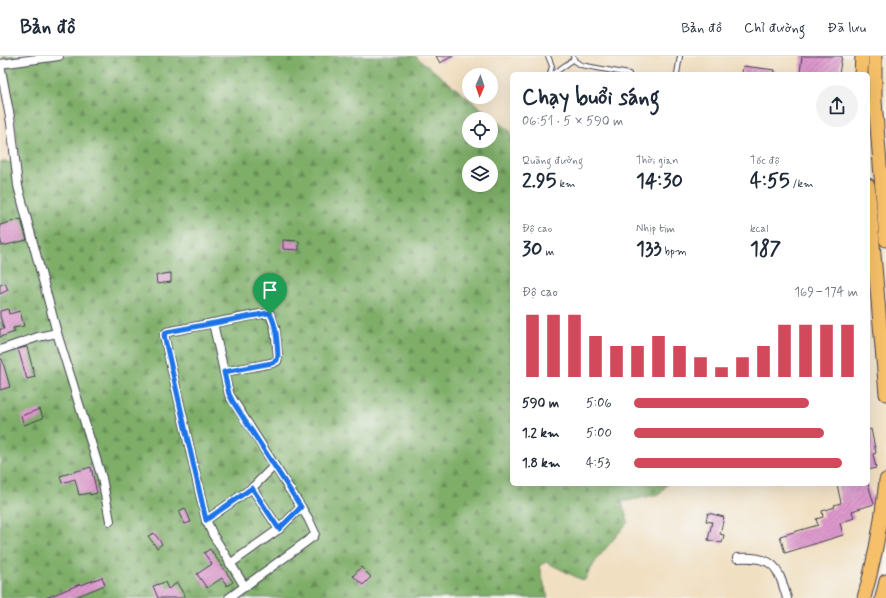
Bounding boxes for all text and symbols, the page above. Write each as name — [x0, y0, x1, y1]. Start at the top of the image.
text: Bản đồ — [20, 15, 75, 40]
text: Bản đồ — [681, 19, 722, 37]
text: Chỉ đường — [744, 19, 805, 37]
text: Đã lưu — [827, 19, 866, 37]
north arrow — [462, 68, 498, 104]
map controls — [462, 68, 498, 192]
text: Chạy buổi sáng — [522, 84, 660, 112]
button: share — [816, 85, 858, 127]
button: locate — [462, 112, 498, 148]
text: 06:51 · 5 × 590 m — [522, 113, 623, 130]
text: Quãng đường — [522, 154, 583, 168]
text: Thời gian — [636, 154, 678, 168]
text: Tốc độ — [750, 154, 780, 168]
button: layers — [462, 156, 498, 192]
text: 2.95 — [522, 168, 556, 195]
text: 14:30 — [636, 168, 683, 195]
text: 4:55 — [750, 168, 790, 195]
text: km — [556, 177, 575, 191]
text: /km — [790, 177, 813, 191]
text: Độ cao — [522, 222, 552, 236]
text: Nhịp tim — [636, 222, 675, 236]
text: kcal — [750, 222, 768, 236]
text: 30 — [522, 236, 542, 263]
text: 133 — [636, 236, 662, 263]
text: 187 — [750, 236, 781, 263]
text: m — [542, 245, 554, 259]
text: bpm — [662, 245, 687, 259]
pin — [253, 273, 287, 314]
icon: arrive — [259, 279, 281, 301]
text: Độ cao — [522, 284, 558, 301]
text: 169–174 m — [794, 284, 858, 301]
text: 590 m — [522, 395, 559, 412]
text: 5:06 — [586, 395, 612, 412]
text: 1.2 km — [522, 425, 559, 442]
text: 5:00 — [586, 425, 612, 442]
text: 1.8 km — [522, 455, 560, 472]
text: 4:53 — [586, 455, 610, 472]

